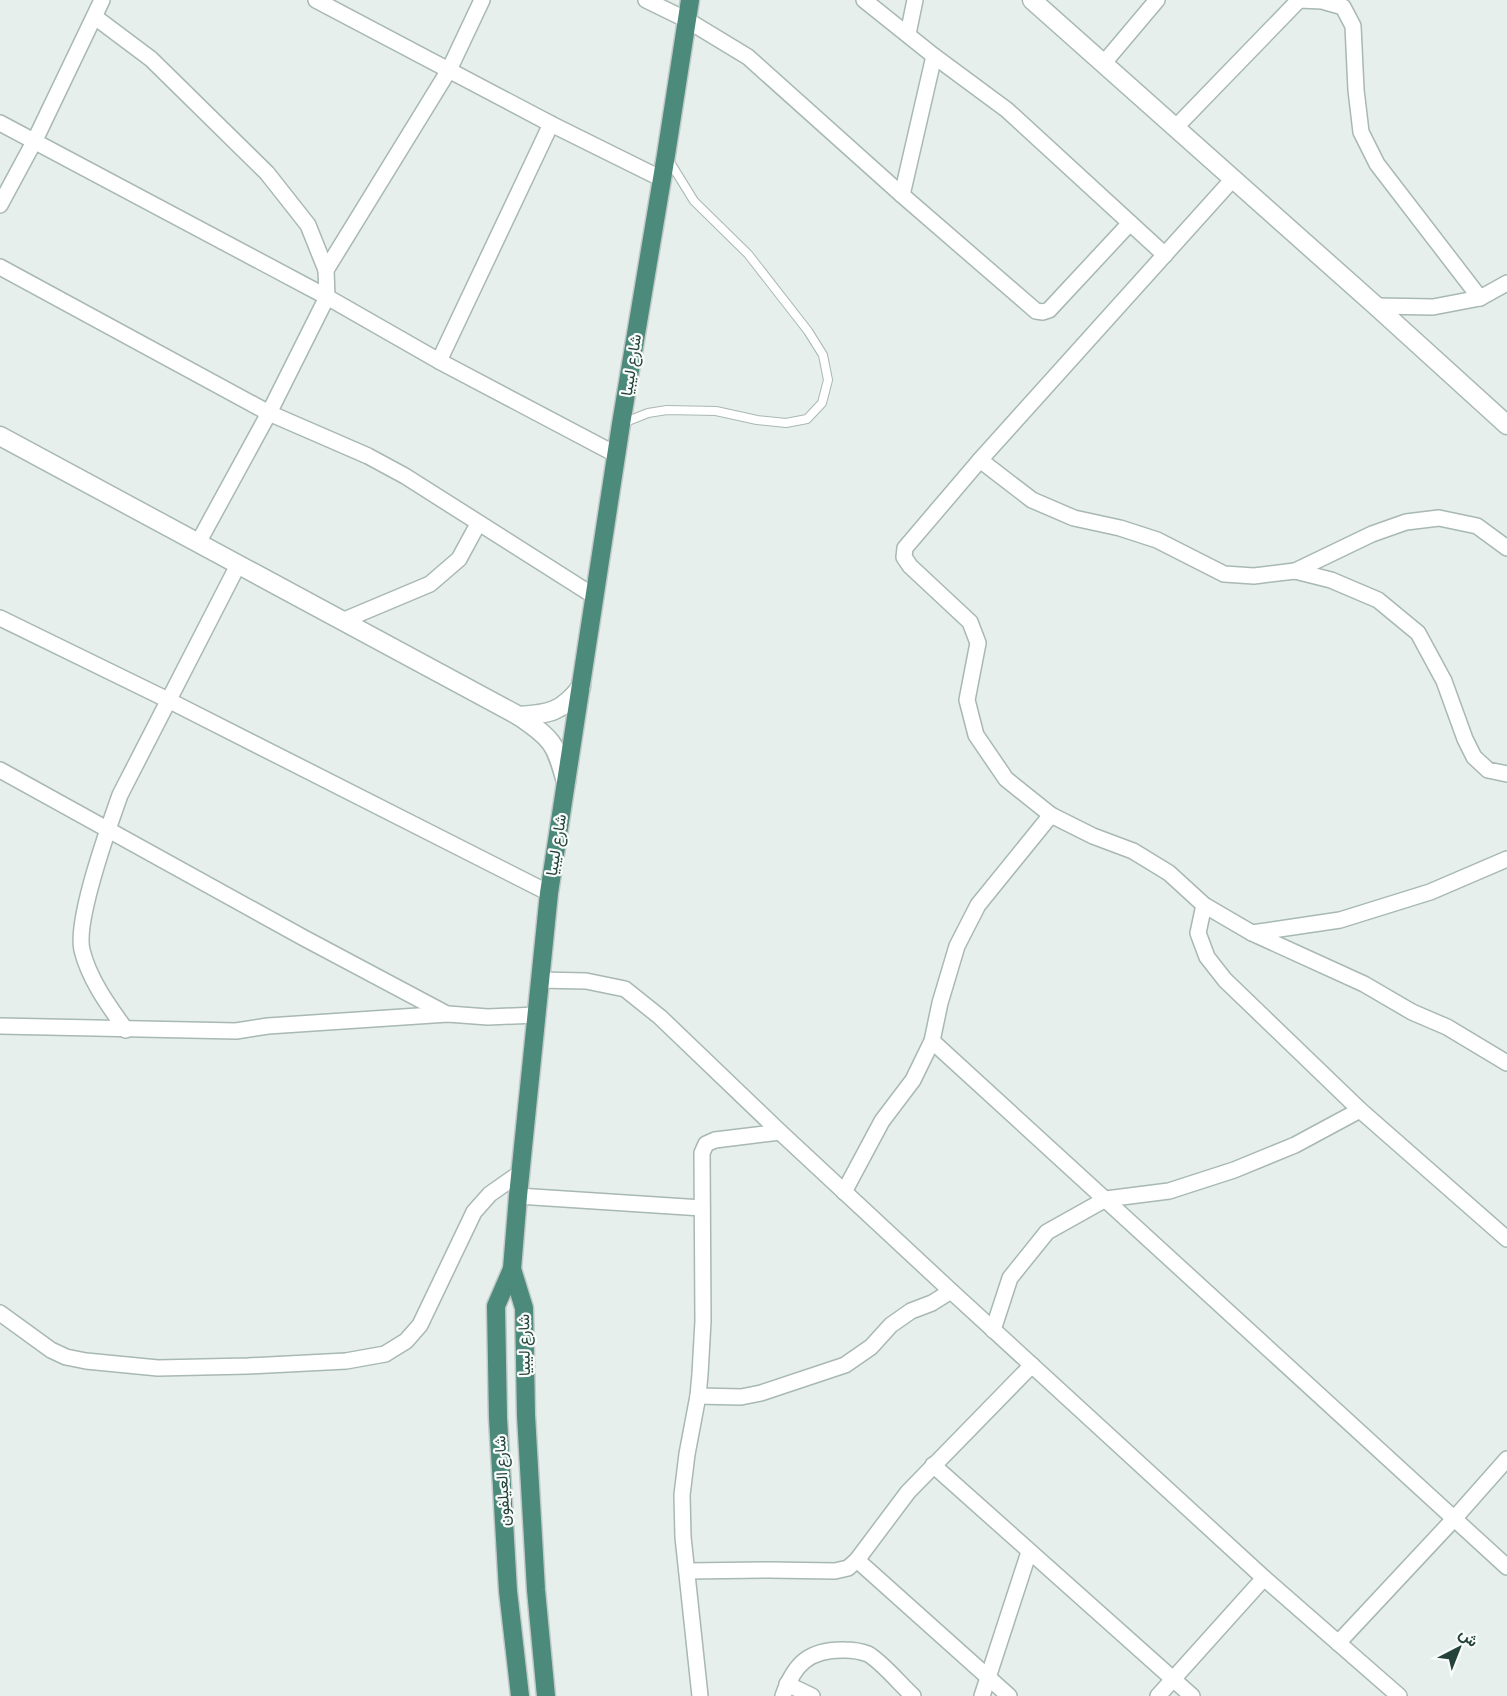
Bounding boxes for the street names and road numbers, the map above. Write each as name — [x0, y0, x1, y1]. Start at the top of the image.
street label: شارع ليبيا — [616, 333, 647, 398]
street label: شارع ليبيا — [541, 813, 572, 878]
street label: شارع ليبيا — [513, 1314, 536, 1376]
street label: شارع العيلفون — [489, 1435, 516, 1527]

